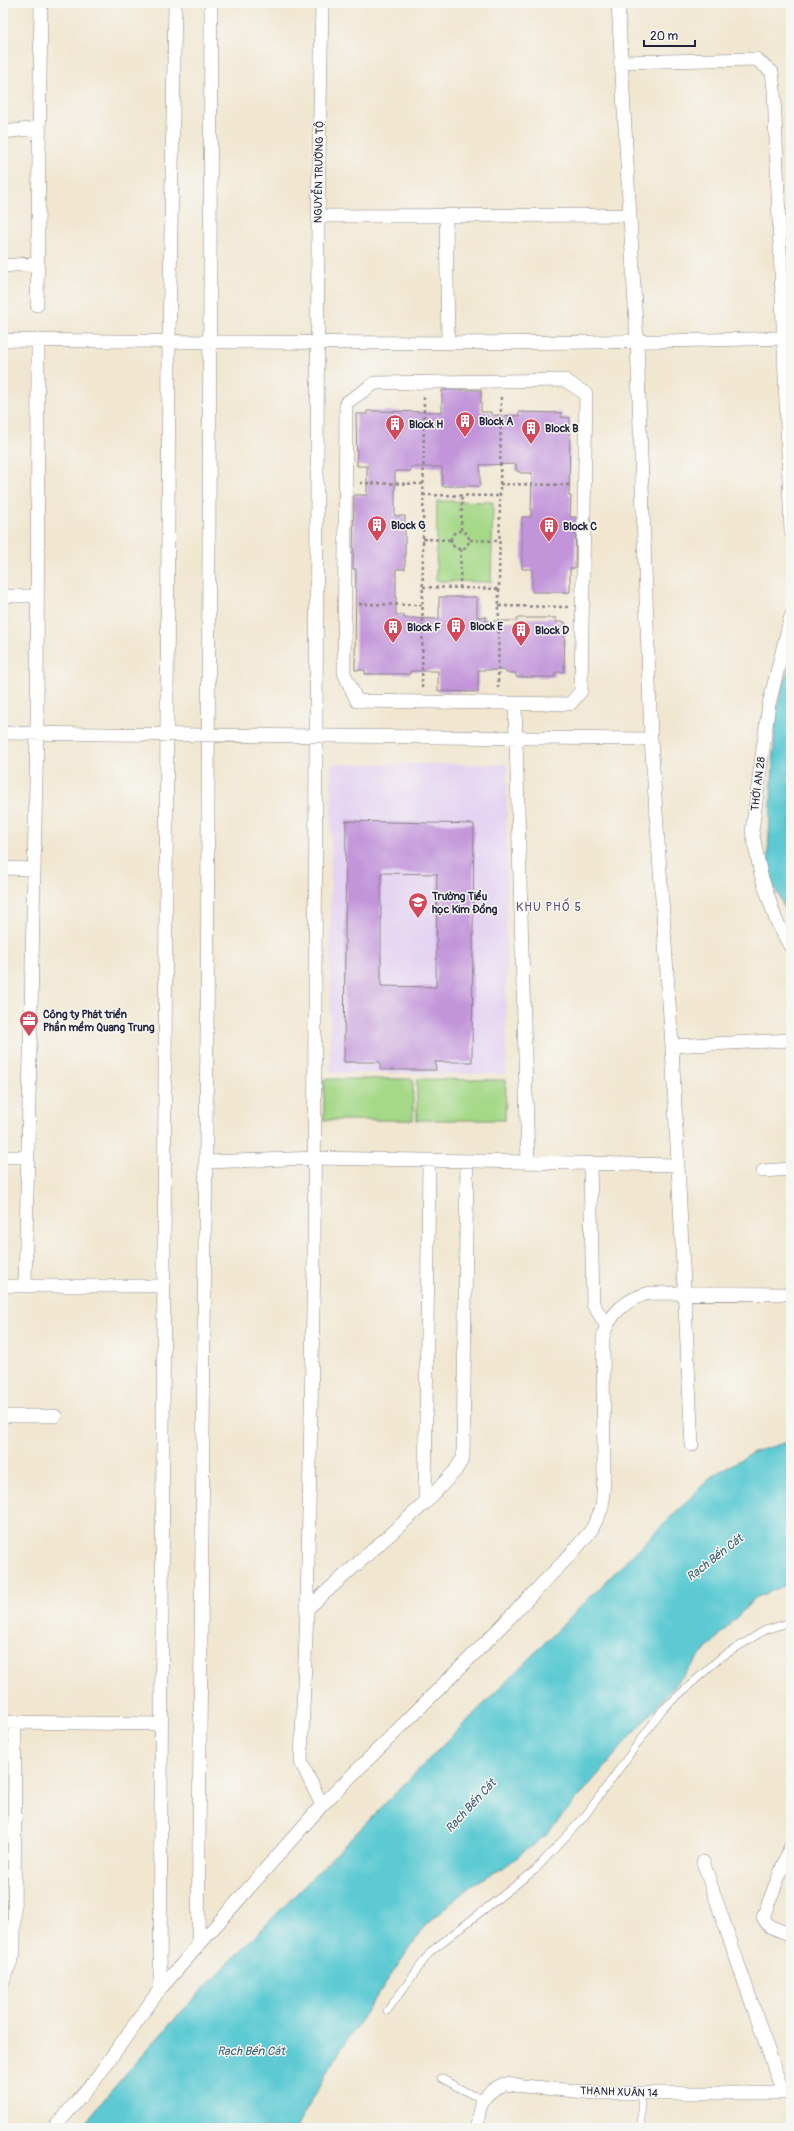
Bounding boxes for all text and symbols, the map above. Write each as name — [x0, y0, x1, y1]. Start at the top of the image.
scale bar — [644, 22, 695, 48]
text: 20 m — [650, 29, 679, 44]
street label: NGUYỄN TRƯỜNG TỘ — [310, 121, 326, 223]
building icon: Block A — [454, 410, 476, 438]
building icon: Block H — [384, 413, 406, 441]
place label: Block A — [479, 415, 514, 428]
building icon: Block B — [520, 417, 542, 445]
place label: Block H — [409, 418, 443, 431]
place label: Block B — [545, 422, 579, 435]
building icon: Block G — [366, 514, 388, 542]
building icon: Block C — [538, 515, 560, 543]
place label: Block G — [391, 519, 426, 532]
place label: Block C — [563, 520, 597, 533]
building icon: Block E — [445, 615, 467, 643]
building icon: Block F — [382, 616, 404, 644]
building icon: Block D — [510, 619, 532, 647]
place label: Block E — [470, 620, 503, 633]
place label: Block F — [407, 621, 441, 634]
place label: Block D — [535, 624, 569, 637]
street label: THỚI AN 28 — [747, 756, 768, 812]
place label: Trường Tiểu học Kim Đồng — [431, 889, 498, 916]
school or university icon: Trường Tiểu học Kim Đồng — [407, 891, 429, 919]
district label: KHU PHỐ 5 — [516, 897, 582, 915]
place label: Công ty Phát triển Phần mềm Quang Trung — [43, 1007, 155, 1034]
office icon: Công ty Phát triển Phần mềm Quang Trung — [18, 1009, 40, 1037]
water label: Rạch Bến Cát — [684, 1531, 747, 1585]
water label: Rạch Bến Cát — [442, 1775, 500, 1836]
water label: Rạch Bến Cát — [217, 2044, 286, 2059]
street label: THẠNH XUÂN 14 — [580, 2084, 659, 2100]

